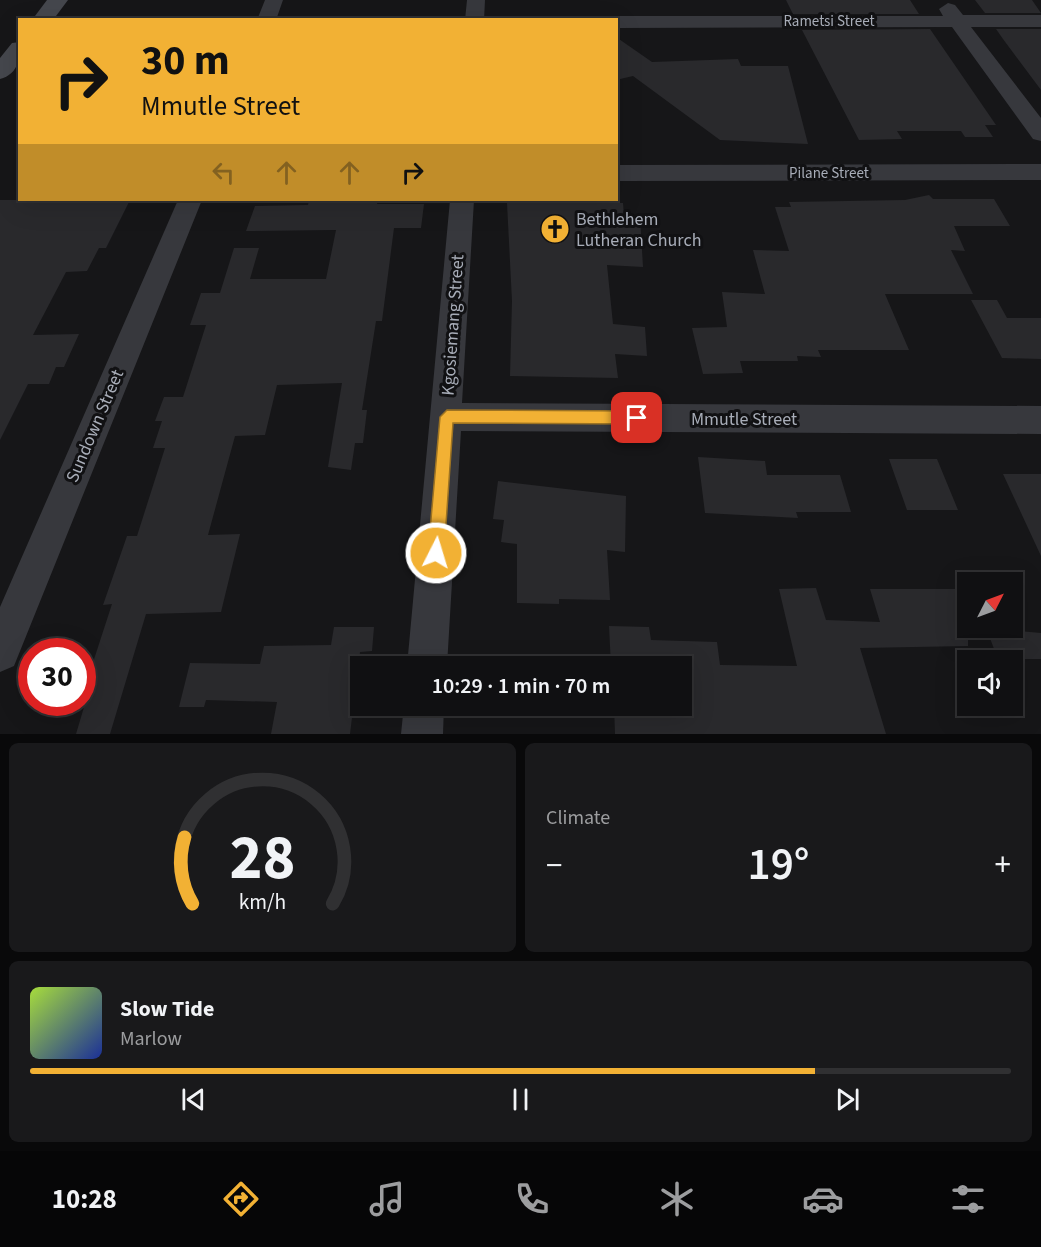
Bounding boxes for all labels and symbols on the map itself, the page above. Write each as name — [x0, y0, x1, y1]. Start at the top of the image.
street label: Rametsi Street — [783, 11, 875, 32]
street label: Pilane Street — [789, 163, 869, 184]
place label: Bethlehem Lutheran Church — [576, 207, 701, 253]
church icon: Bethlehem Lutheran Church — [539, 213, 571, 245]
street label: Kgosiemang Street — [436, 254, 470, 396]
street label: Sundown Street — [60, 366, 130, 486]
pin — [611, 392, 662, 443]
street label: Mmutle Street — [691, 407, 797, 432]
position arrow — [404, 521, 468, 585]
north arrow — [957, 572, 1023, 638]
speed limit sign: 30 — [18, 638, 96, 716]

